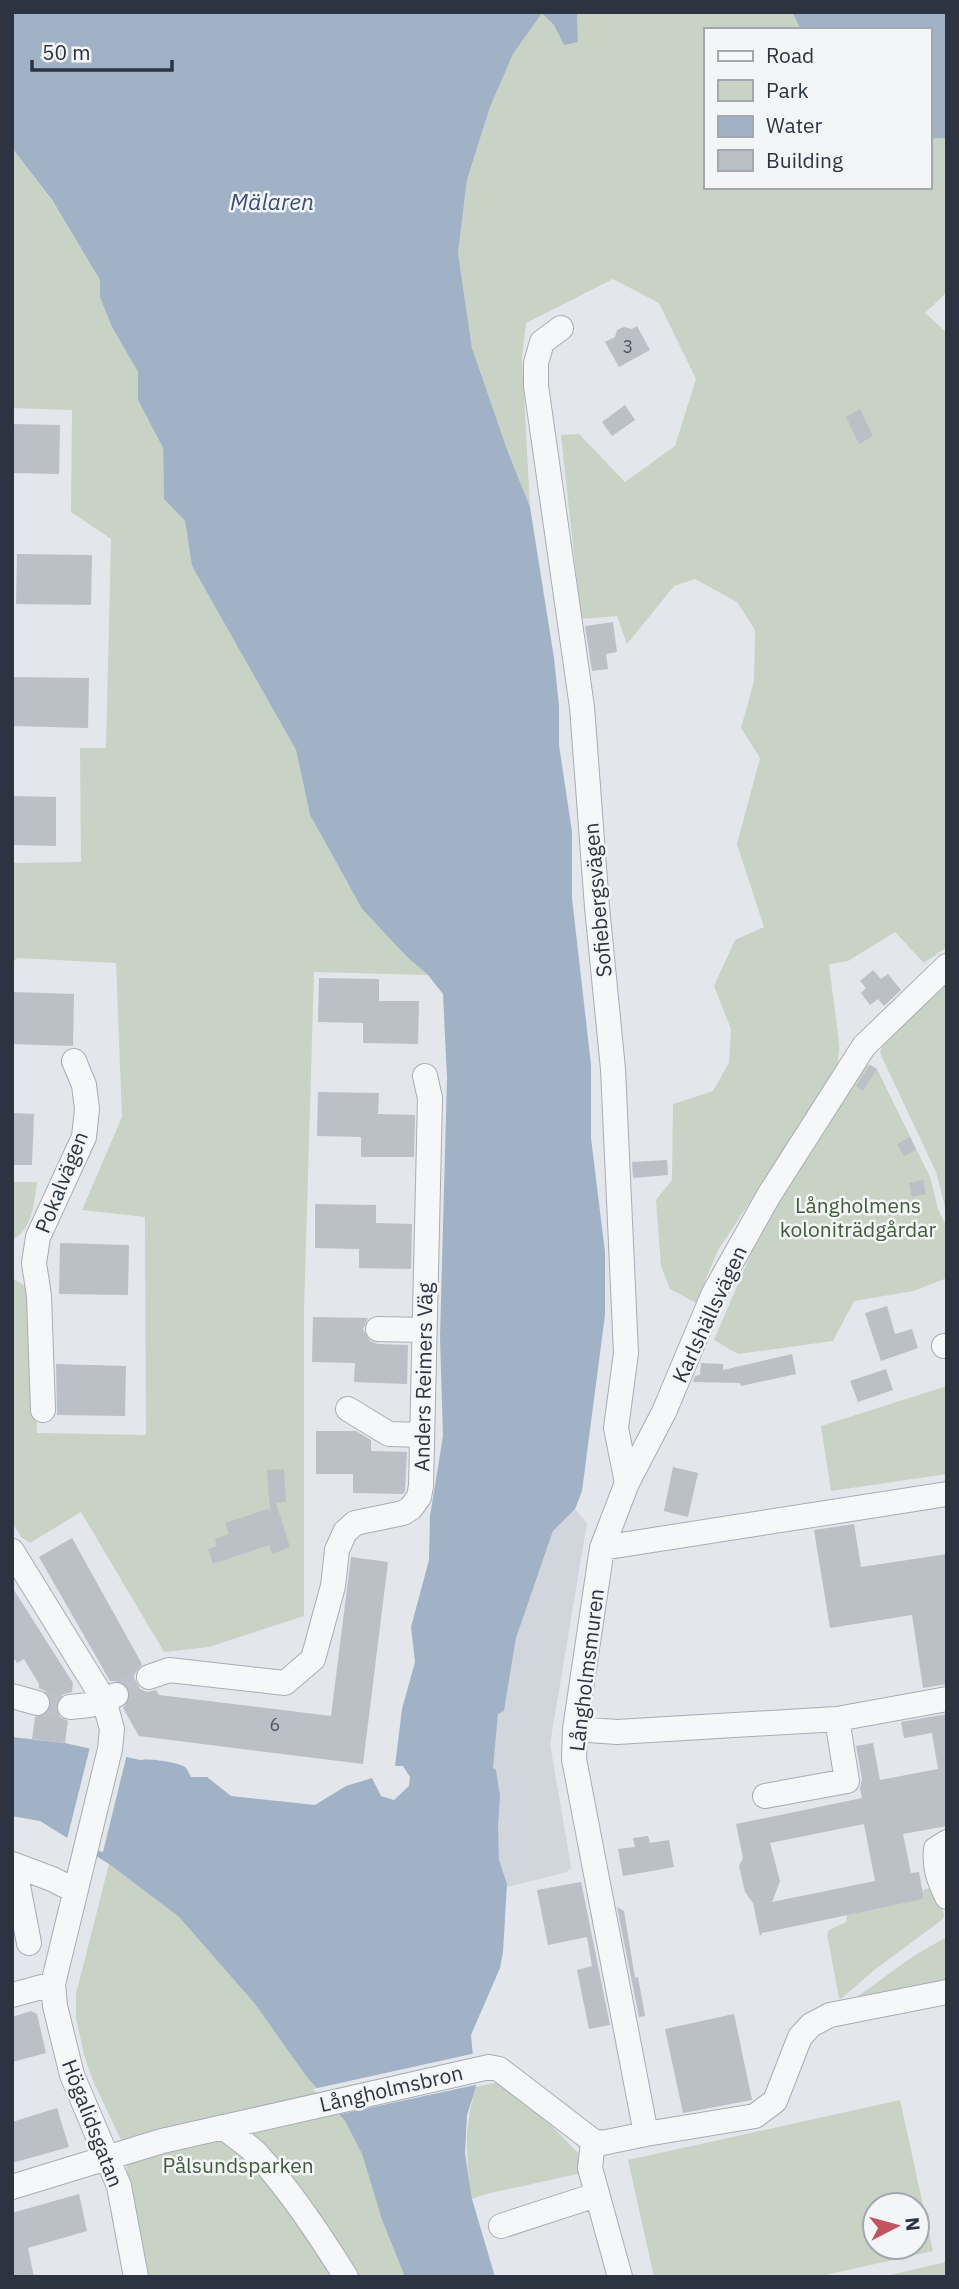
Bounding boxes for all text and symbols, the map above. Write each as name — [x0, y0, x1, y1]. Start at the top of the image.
scale bar — [32, 28, 172, 72]
legend — [704, 28, 931, 189]
text: 50 m — [42, 38, 91, 66]
text: Road — [766, 41, 814, 69]
text: Park — [766, 76, 809, 104]
text: Water — [766, 111, 823, 139]
text: Building — [766, 146, 843, 174]
water label: Mälaren — [230, 186, 314, 216]
house number: 3 — [623, 335, 633, 358]
street label: Sofiebergsvägen — [576, 822, 618, 978]
street label: Pokalvägen — [28, 1127, 94, 1237]
park label: Långholmens koloniträdgårdar — [780, 1191, 937, 1243]
street label: Karlshällsvägen — [665, 1241, 753, 1387]
street label: Anders Reimers Väg — [407, 1282, 439, 1472]
street label: Långholmsmuren — [562, 1587, 610, 1753]
house number: 6 — [270, 1713, 280, 1736]
street label: Högalidsgatan — [56, 2055, 130, 2191]
street label: Långholmsbron — [317, 2058, 465, 2118]
park label: Pålsundsparken — [162, 2151, 314, 2179]
north arrow — [861, 2191, 931, 2261]
text: N — [900, 2216, 926, 2232]

